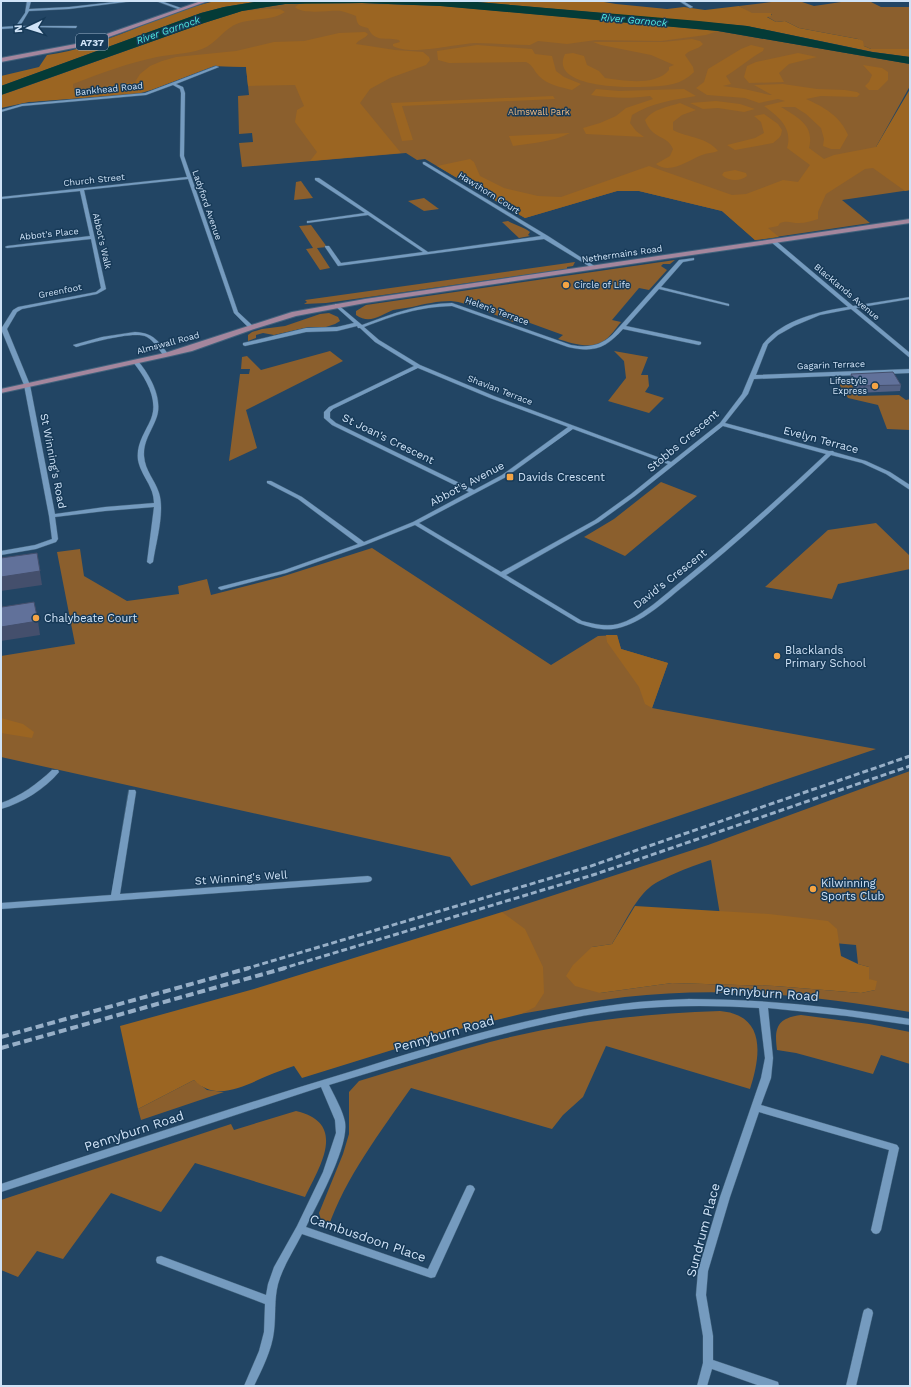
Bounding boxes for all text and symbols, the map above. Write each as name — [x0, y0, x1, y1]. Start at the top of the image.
north arrow — [8, 8, 48, 48]
water label: River Garnock — [600, 12, 668, 28]
water label: River Garnock — [135, 14, 202, 46]
text: N — [12, 24, 25, 33]
road number: A737 — [76, 34, 108, 50]
street label: Bankhead Road — [75, 80, 143, 98]
park label: Almswall Park — [508, 107, 570, 117]
street label: Ladyford Avenue — [190, 169, 224, 241]
street label: Hawthorn Court — [456, 170, 522, 216]
street label: Church Street — [63, 172, 125, 188]
street label: Abbot's Walk — [91, 212, 113, 270]
street label: Abbot's Place — [19, 226, 79, 242]
street label: Nethermains Road — [581, 243, 663, 265]
street label: Blacklands Avenue — [812, 262, 882, 322]
marker: Circle of Life — [561, 280, 571, 290]
place label: Circle of Life — [574, 280, 630, 290]
street label: Greenfoot — [38, 282, 83, 300]
street label: Helen's Terrace — [464, 295, 530, 327]
street label: Almswall Road — [136, 330, 200, 356]
street label: Gagarin Terrace — [797, 359, 865, 371]
street label: Shavian Terrace — [466, 373, 534, 407]
place label: Lifestyle Express — [830, 376, 867, 396]
marker: Lifestyle Express — [870, 381, 880, 391]
street label: Stobbs Crescent — [645, 407, 722, 475]
street label: St Joan's Crescent — [340, 411, 436, 467]
street label: St Winning's Road — [37, 412, 69, 510]
street label: Evelyn Terrace — [782, 424, 860, 456]
street label: Abbot's Avenue — [427, 459, 507, 509]
place label: Davids Crescent — [518, 471, 605, 484]
marker: Davids Crescent — [505, 472, 515, 482]
street label: David's Crescent — [631, 546, 710, 612]
place label: Chalybeate Court — [44, 612, 137, 625]
marker: Chalybeate Court — [31, 613, 41, 623]
place label: Blacklands Primary School — [785, 644, 867, 670]
marker: Blacklands Primary School — [772, 651, 782, 661]
street label: St Winning's Well — [194, 868, 288, 888]
place label: Kilwinning Sports Club — [821, 877, 885, 903]
marker: Kilwinning Sports Club — [808, 884, 818, 894]
street label: Pennyburn Road — [715, 982, 819, 1004]
street label: Pennyburn Road — [392, 1013, 496, 1055]
street label: Pennyburn Road — [82, 1108, 186, 1154]
street label: Sundrum Place — [683, 1181, 723, 1279]
street label: Cambusdoon Place — [308, 1211, 428, 1265]

